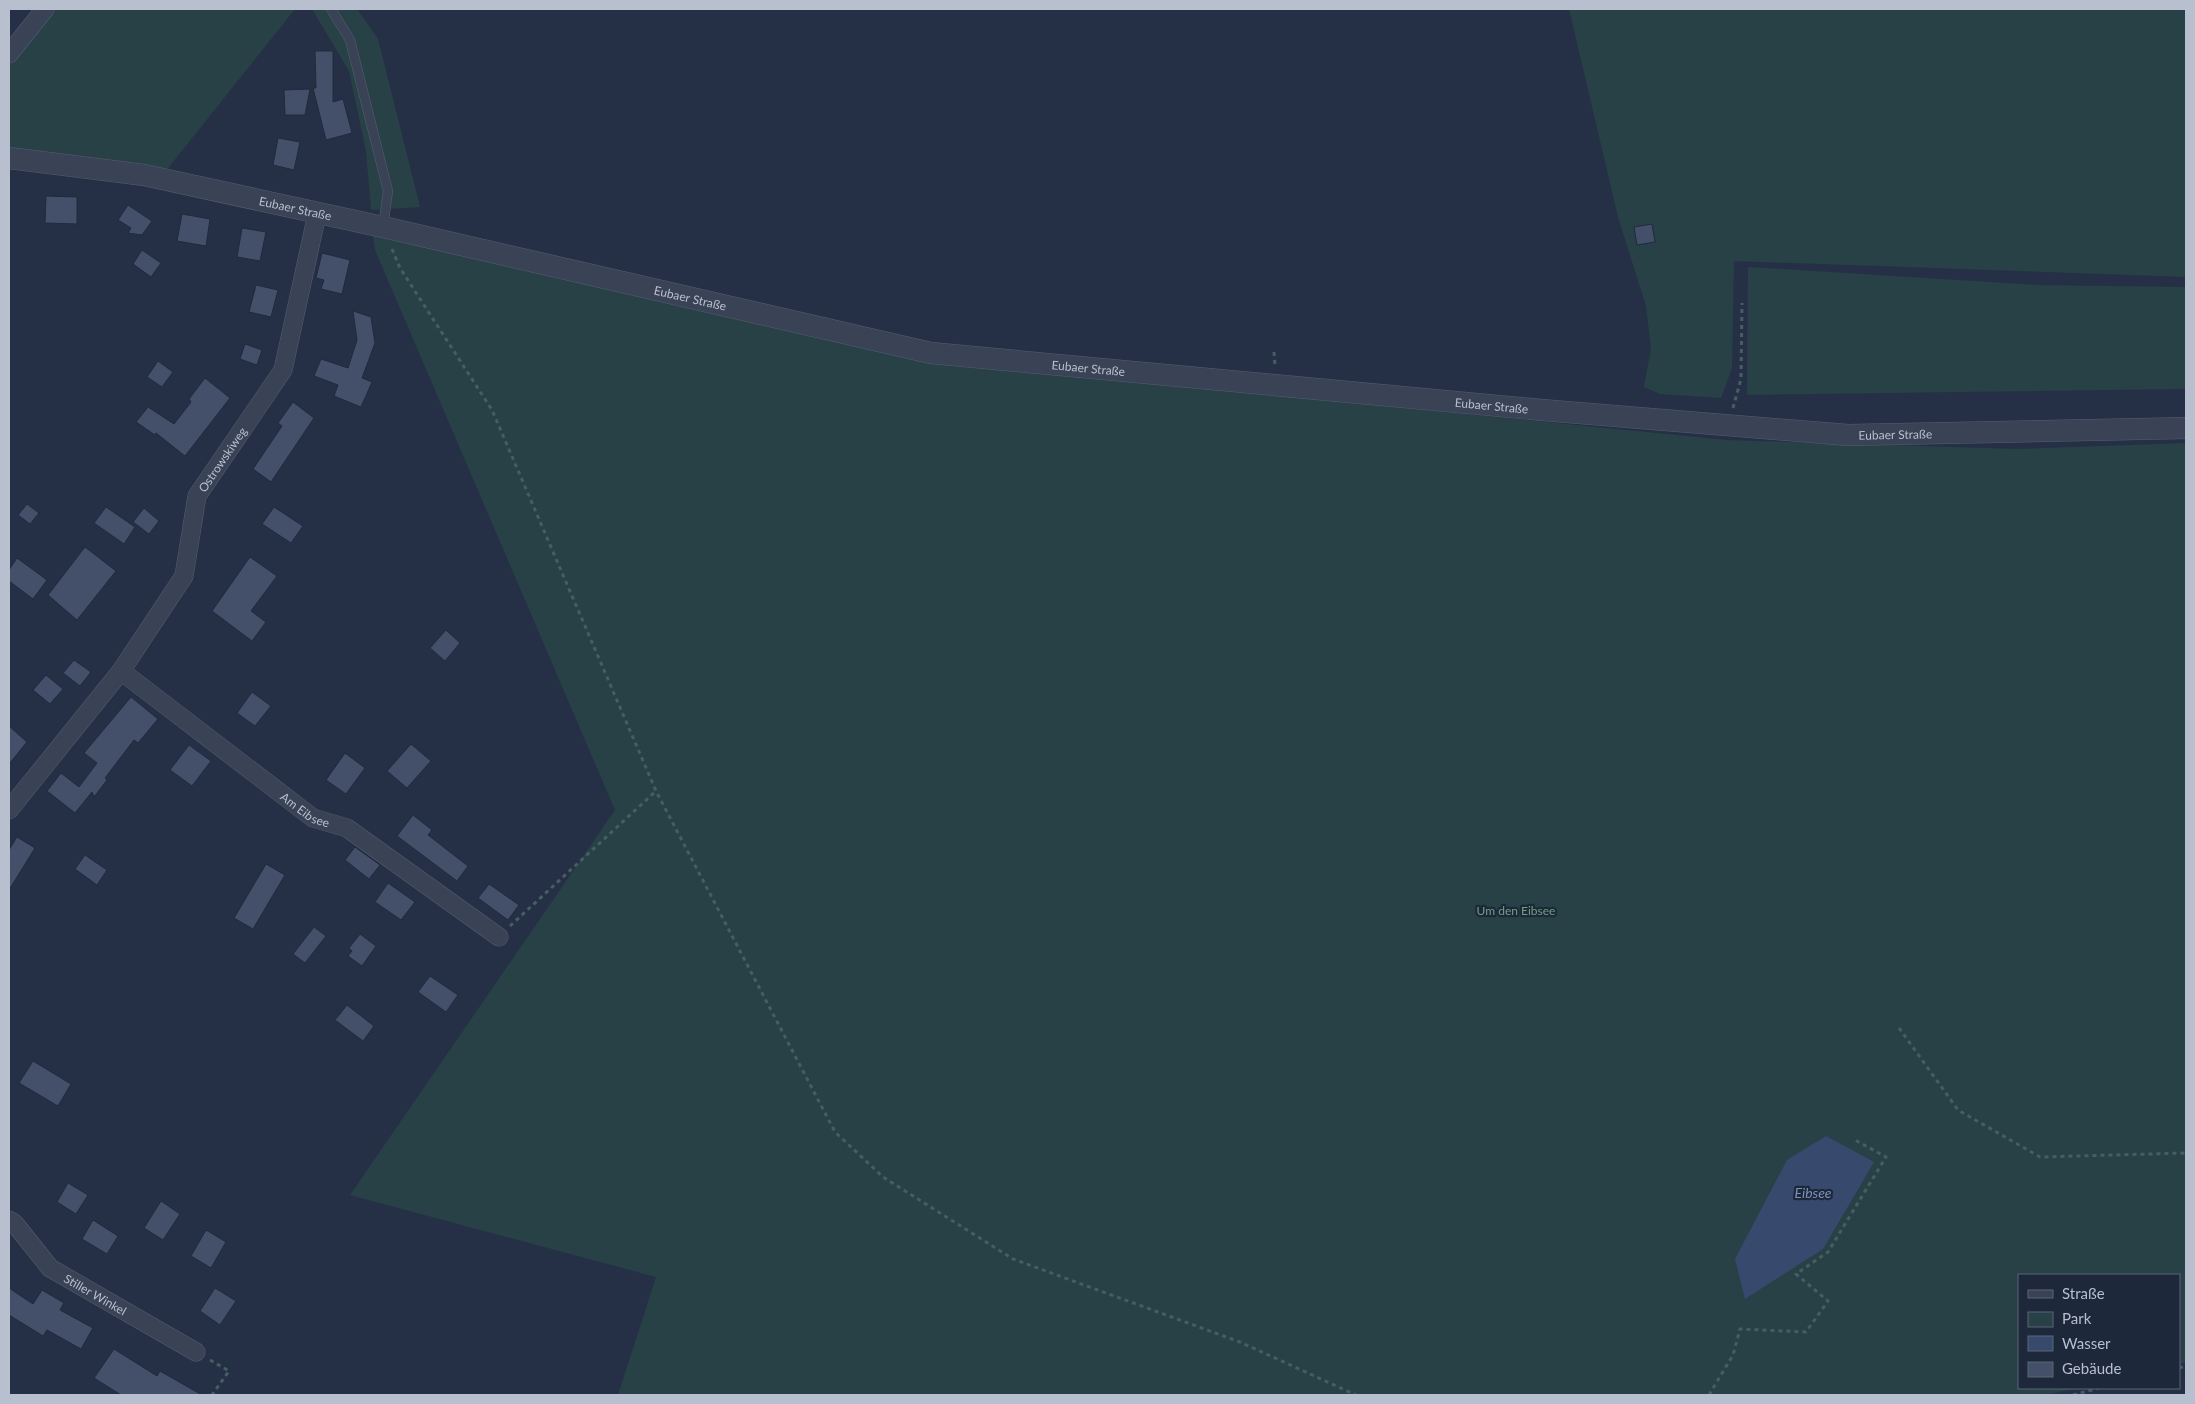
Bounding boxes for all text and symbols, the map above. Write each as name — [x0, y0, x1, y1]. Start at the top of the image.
street label: Eubaer Straße — [258, 193, 333, 223]
street label: Eubaer Straße — [653, 282, 728, 313]
street label: Eubaer Straße — [1051, 357, 1126, 379]
street label: Eubaer Straße — [1454, 394, 1529, 416]
street label: Ostrowskiweg — [195, 424, 250, 495]
street label: Eubaer Straße — [1858, 426, 1932, 442]
street label: Am Eibsee — [278, 789, 331, 830]
park label: Um den Eibsee — [1477, 903, 1555, 918]
water label: Eibsee — [1794, 1184, 1832, 1201]
street label: Stiller Winkel — [62, 1270, 129, 1318]
legend — [2018, 1274, 2180, 1389]
text: Straße — [2062, 1284, 2105, 1302]
text: Park — [2062, 1309, 2092, 1327]
text: Wasser — [2062, 1334, 2111, 1352]
text: Gebäude — [2062, 1359, 2121, 1377]

